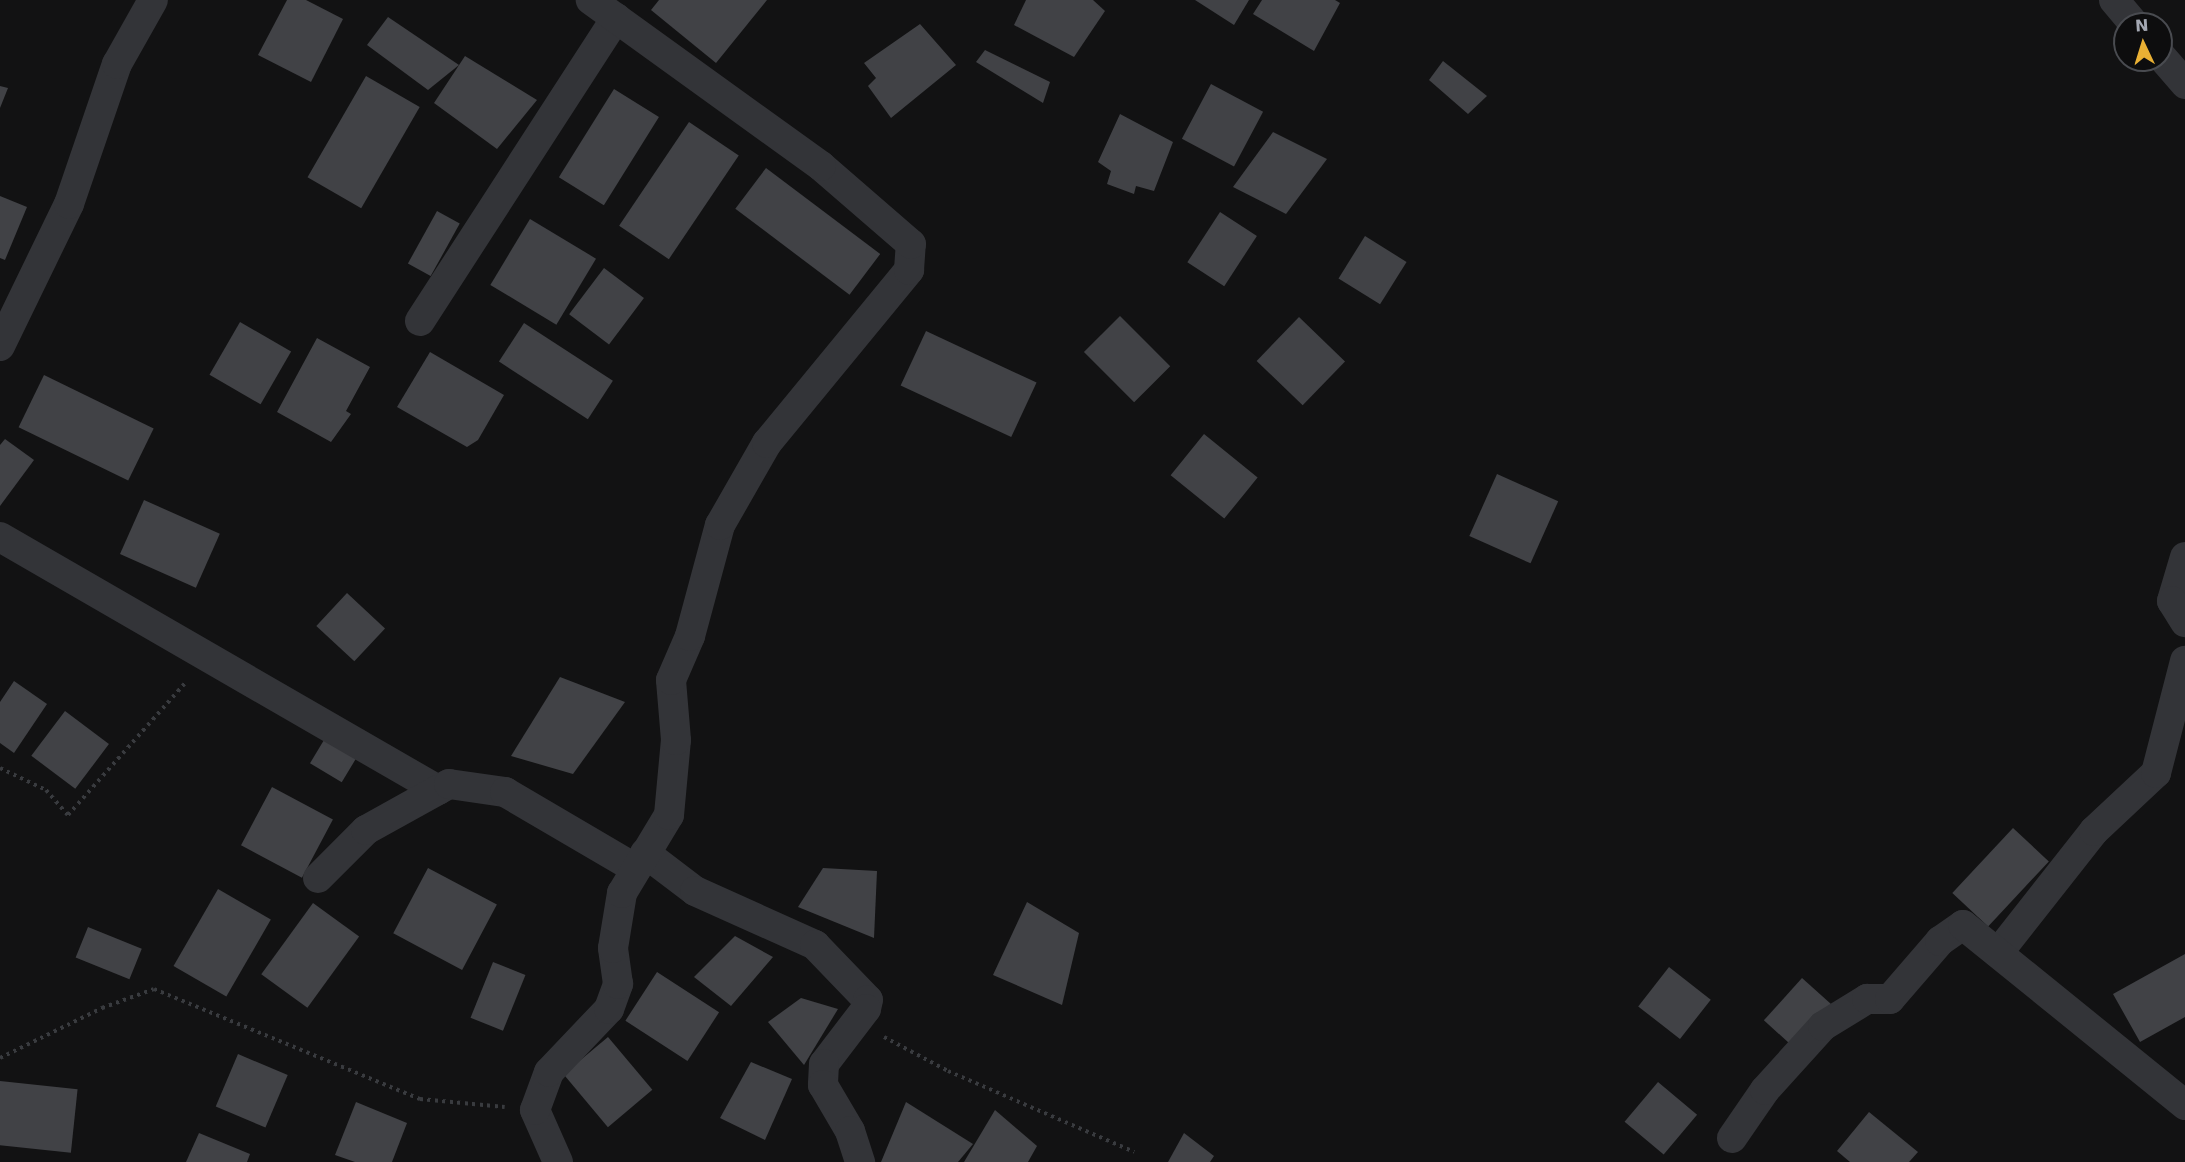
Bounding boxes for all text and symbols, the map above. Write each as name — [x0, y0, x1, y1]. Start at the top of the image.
north arrow — [2113, 12, 2173, 72]
text: N — [2134, 16, 2149, 35]

